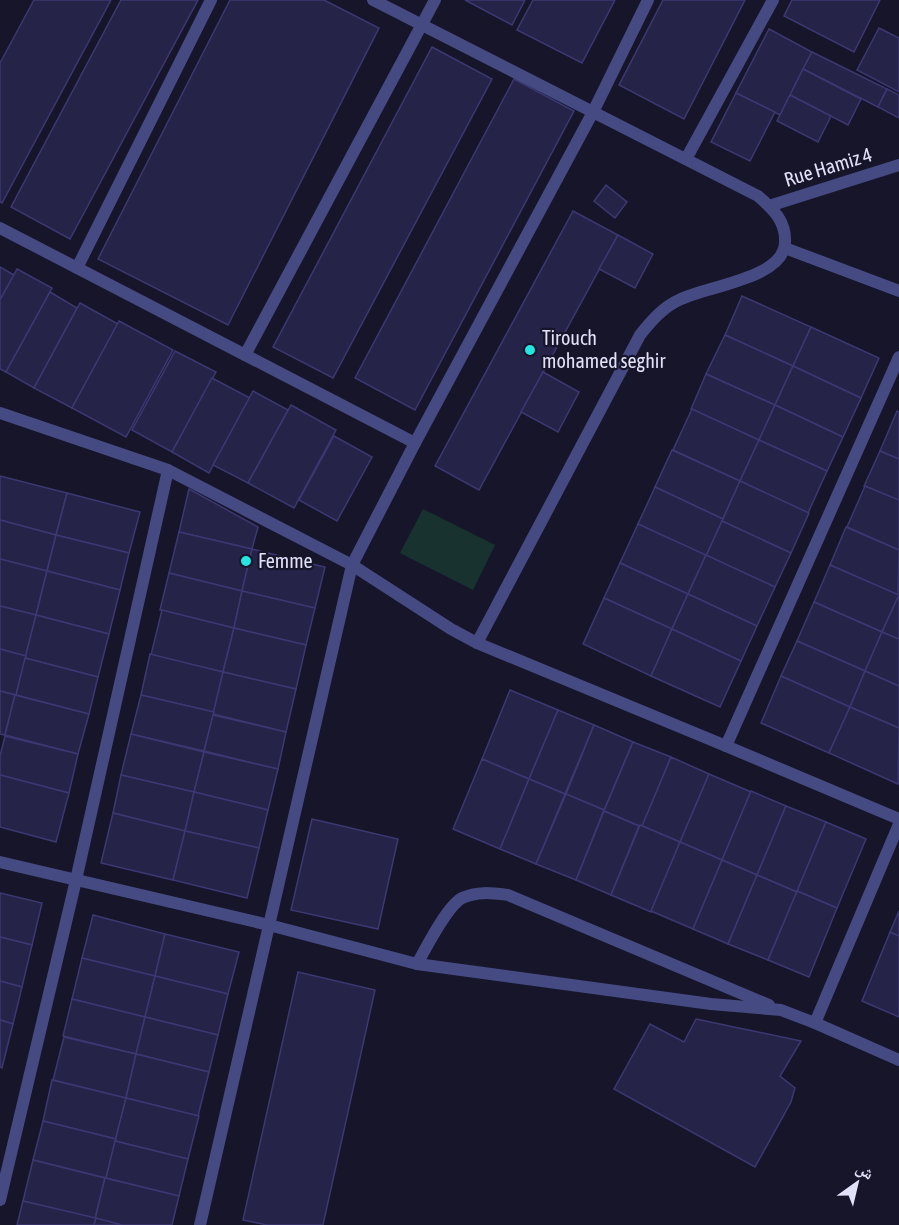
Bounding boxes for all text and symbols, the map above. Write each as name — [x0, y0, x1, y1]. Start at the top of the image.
street label: Rue Hamiz 4 — [781, 142, 875, 191]
place label: Tirouch mohamed seghir — [542, 326, 666, 372]
marker: Tirouch mohamed seghir — [523, 343, 537, 357]
place label: Femme — [258, 549, 313, 572]
marker: Femme — [239, 554, 253, 568]
north arrow — [827, 1153, 887, 1213]
text: ش — [853, 1158, 877, 1184]

